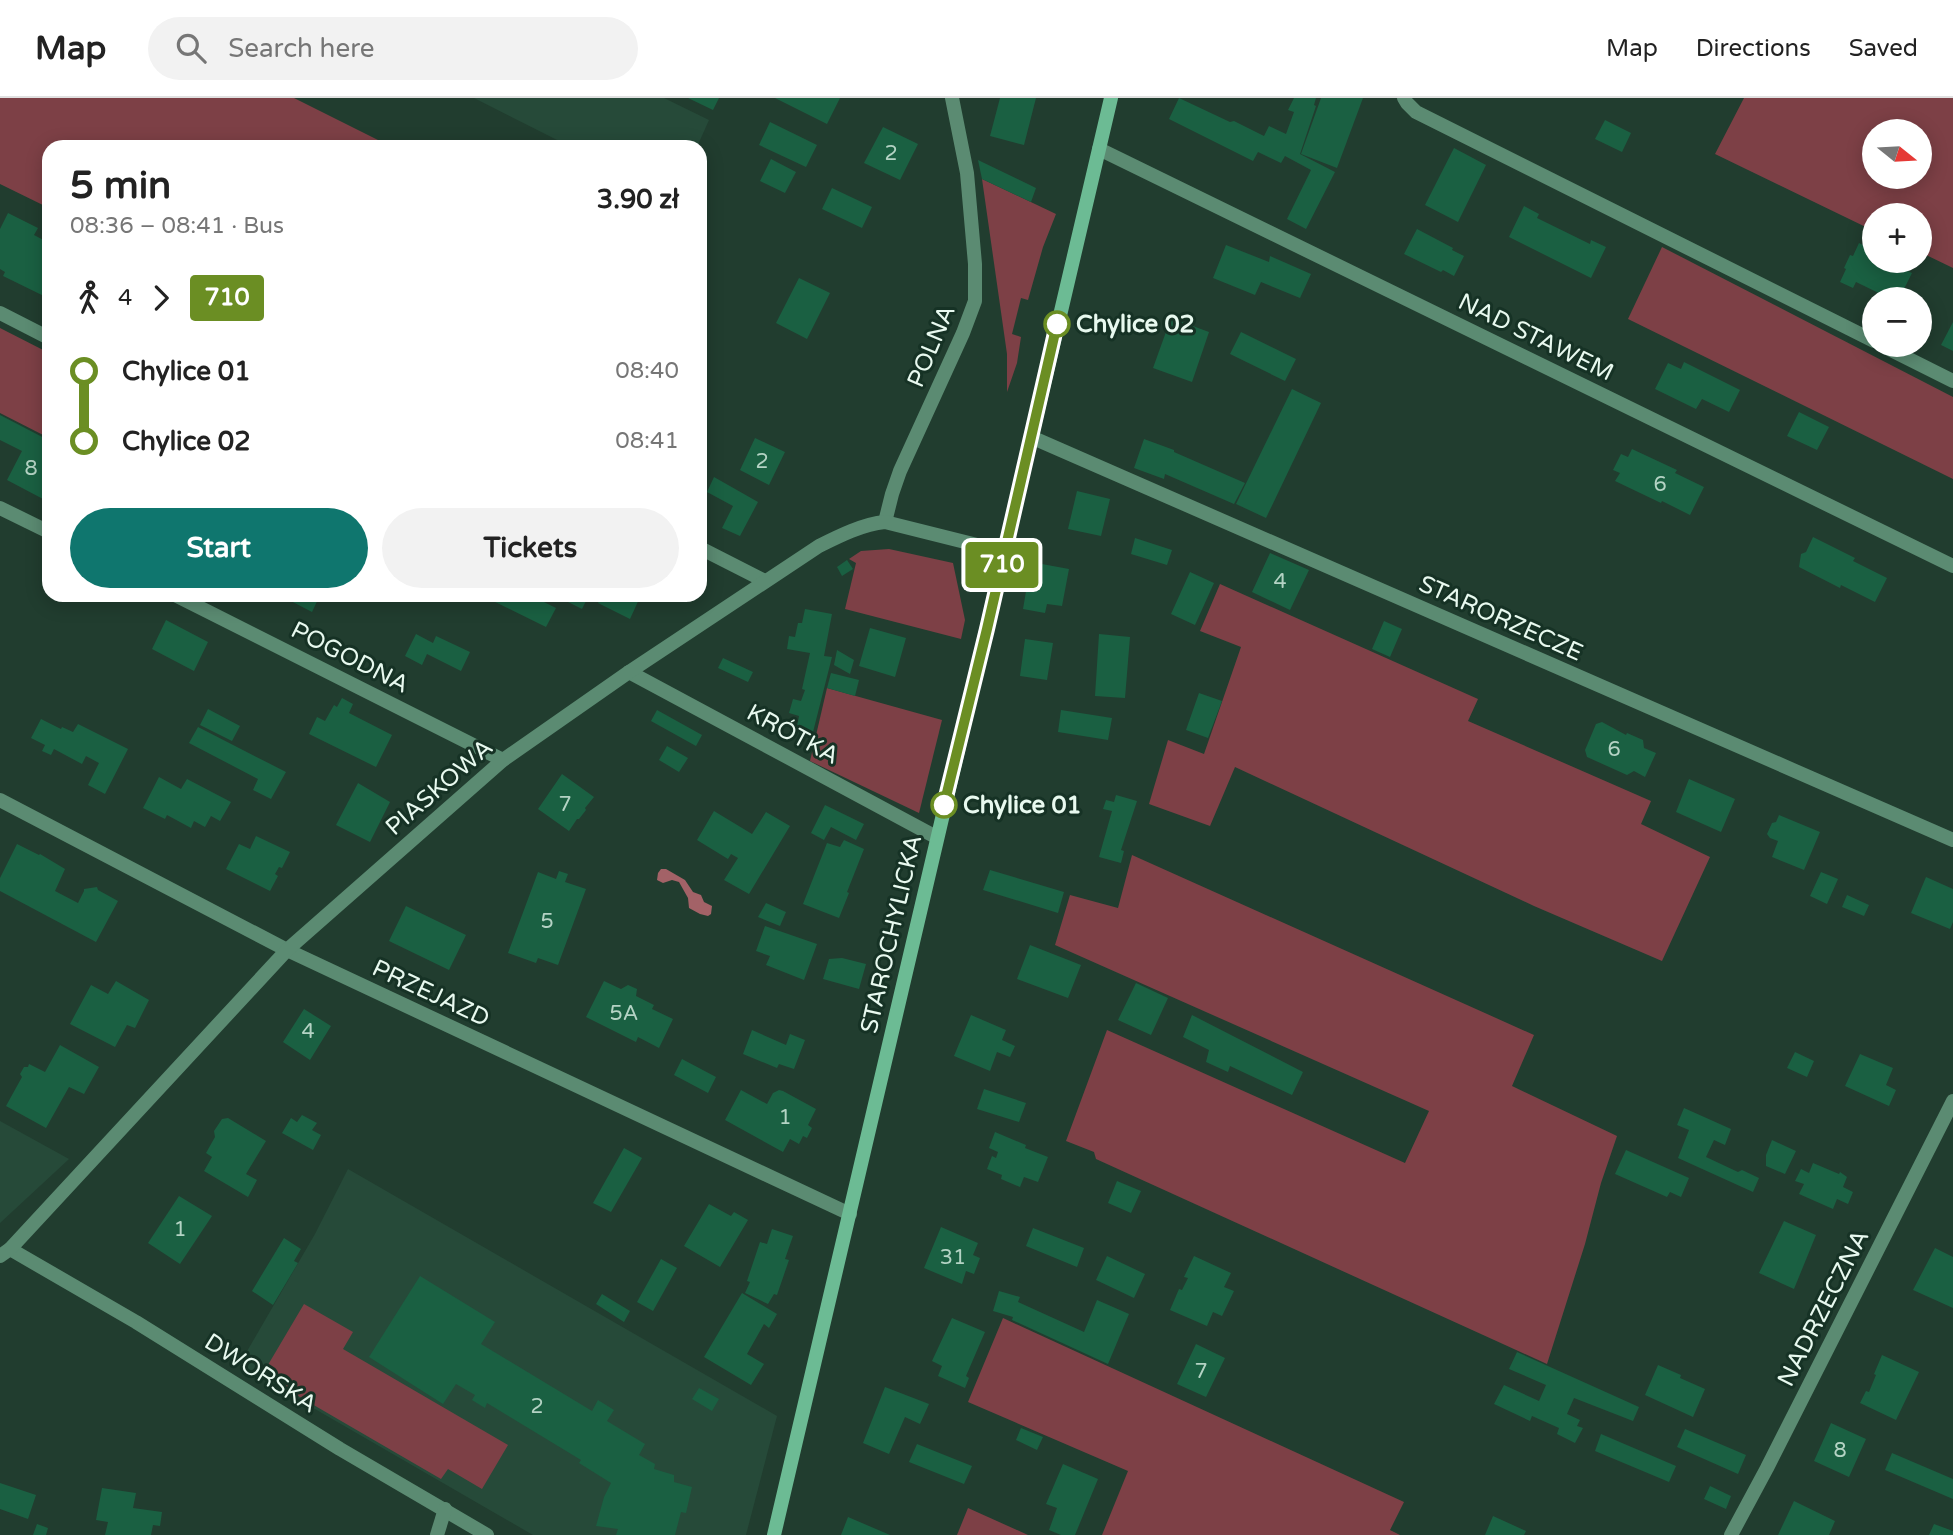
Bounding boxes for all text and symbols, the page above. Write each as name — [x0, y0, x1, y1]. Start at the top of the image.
search box — [148, 17, 638, 80]
text: Map — [35, 29, 106, 68]
icon: search — [172, 29, 210, 67]
text: Search here — [228, 33, 374, 64]
text: Map — [1606, 34, 1658, 63]
text: Directions — [1696, 34, 1811, 63]
text: Saved — [1849, 34, 1918, 63]
north arrow — [1862, 119, 1932, 189]
map controls — [1862, 119, 1932, 357]
house number: 2 — [884, 141, 898, 166]
text: 5 min — [70, 163, 171, 209]
text: 3.90 zł — [597, 184, 679, 215]
button: + — [1862, 203, 1932, 273]
text: 08:36 – 08:41 · Bus — [70, 212, 284, 240]
icon: walk — [70, 279, 108, 317]
icon: forward — [142, 279, 180, 317]
text: 710 — [204, 283, 250, 312]
text: 4 — [118, 284, 132, 312]
street label: NAD STAWEM — [1453, 287, 1618, 388]
button: − — [1862, 287, 1932, 357]
street label: POLNA — [901, 301, 962, 392]
place label: Chylice 02 — [1076, 310, 1195, 339]
marker: Chylice 02 — [1044, 311, 1070, 337]
text: Chylice 01 — [122, 356, 250, 387]
text: 08:40 — [615, 357, 679, 385]
text: Chylice 02 — [122, 426, 250, 457]
text: 08:41 — [615, 427, 679, 455]
house number: 2 — [755, 449, 769, 474]
house number: 8 — [24, 456, 38, 481]
house number: 6 — [1653, 472, 1667, 497]
button: Start — [70, 508, 368, 588]
button: Tickets — [382, 508, 679, 588]
line badge: 710 — [962, 542, 1042, 588]
text: 710 — [979, 550, 1025, 579]
house number: 4 — [1273, 569, 1287, 594]
street label: STARORZECZE — [1414, 569, 1587, 668]
street label: POGODNA — [286, 615, 414, 700]
street label: KRÓTKA — [742, 697, 844, 771]
street label: PIASKOWA — [380, 733, 499, 842]
house number: 6 — [1607, 737, 1621, 762]
place label: Chylice 01 — [963, 791, 1082, 820]
house number: 7 — [558, 792, 572, 817]
marker: Chylice 01 — [931, 792, 957, 818]
street label: STAROCHYLICKA — [855, 832, 928, 1036]
house number: 5 — [540, 909, 554, 934]
street label: PRZEJAZD — [367, 954, 494, 1033]
house number: 5A — [610, 1001, 638, 1026]
house number: 4 — [301, 1019, 315, 1044]
house number: 1 — [778, 1105, 792, 1130]
house number: 1 — [173, 1217, 187, 1242]
street label: NADRZECZNA — [1772, 1225, 1875, 1391]
house number: 31 — [940, 1245, 966, 1270]
street label: DWORSKA — [199, 1327, 322, 1419]
house number: 7 — [1194, 1359, 1208, 1384]
house number: 2 — [530, 1394, 544, 1419]
house number: 8 — [1833, 1438, 1847, 1463]

